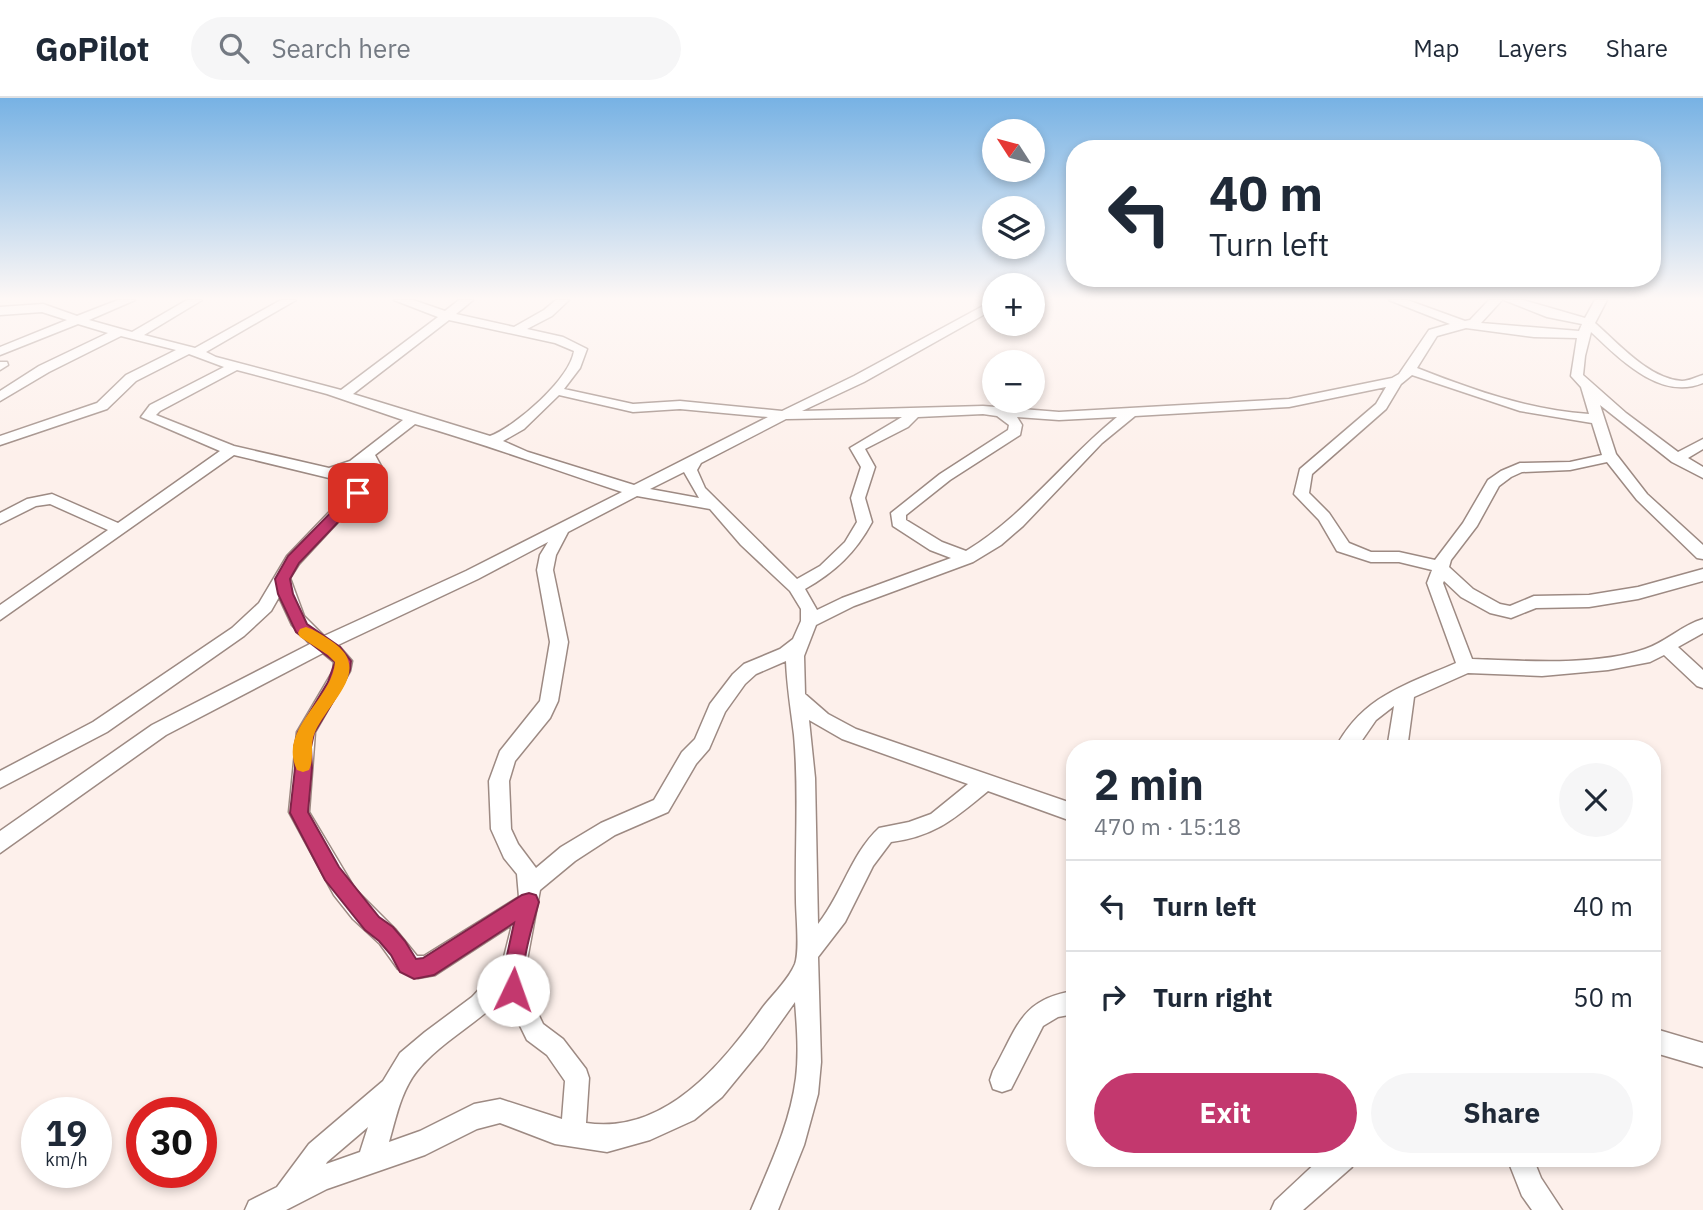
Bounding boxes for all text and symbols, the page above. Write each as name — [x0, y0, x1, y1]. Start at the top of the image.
search box — [191, 17, 681, 80]
text: GoPilot — [35, 27, 149, 70]
icon: search — [215, 29, 253, 67]
text: Search here — [271, 31, 411, 65]
text: Map — [1413, 32, 1460, 64]
text: Layers — [1498, 32, 1568, 64]
text: Share — [1606, 32, 1668, 64]
north arrow — [982, 119, 1045, 182]
map controls — [982, 119, 1045, 413]
text: 40 m — [1209, 161, 1323, 224]
icon: left — [1094, 168, 1185, 259]
button: layers — [982, 196, 1045, 259]
text: Turn left — [1209, 223, 1329, 265]
button: + — [982, 273, 1045, 336]
button: − — [982, 350, 1045, 413]
pin — [328, 463, 388, 523]
icon: arrive — [339, 474, 377, 512]
text: 2 min — [1094, 757, 1204, 812]
button: close — [1559, 763, 1633, 837]
text: 470 m · 15:18 — [1094, 811, 1241, 841]
icon: left — [1094, 887, 1132, 925]
text: Turn left — [1153, 889, 1256, 923]
text: 40 m — [1573, 889, 1633, 923]
position arrow — [476, 953, 550, 1027]
icon: right — [1094, 978, 1132, 1016]
text: Turn right — [1153, 980, 1272, 1014]
text: 50 m — [1573, 980, 1633, 1014]
button: Exit — [1094, 1073, 1357, 1153]
button: Share — [1371, 1073, 1633, 1153]
speed limit sign: 30 — [126, 1097, 217, 1188]
text: 19 — [45, 1110, 88, 1156]
text: km/h — [45, 1148, 88, 1171]

